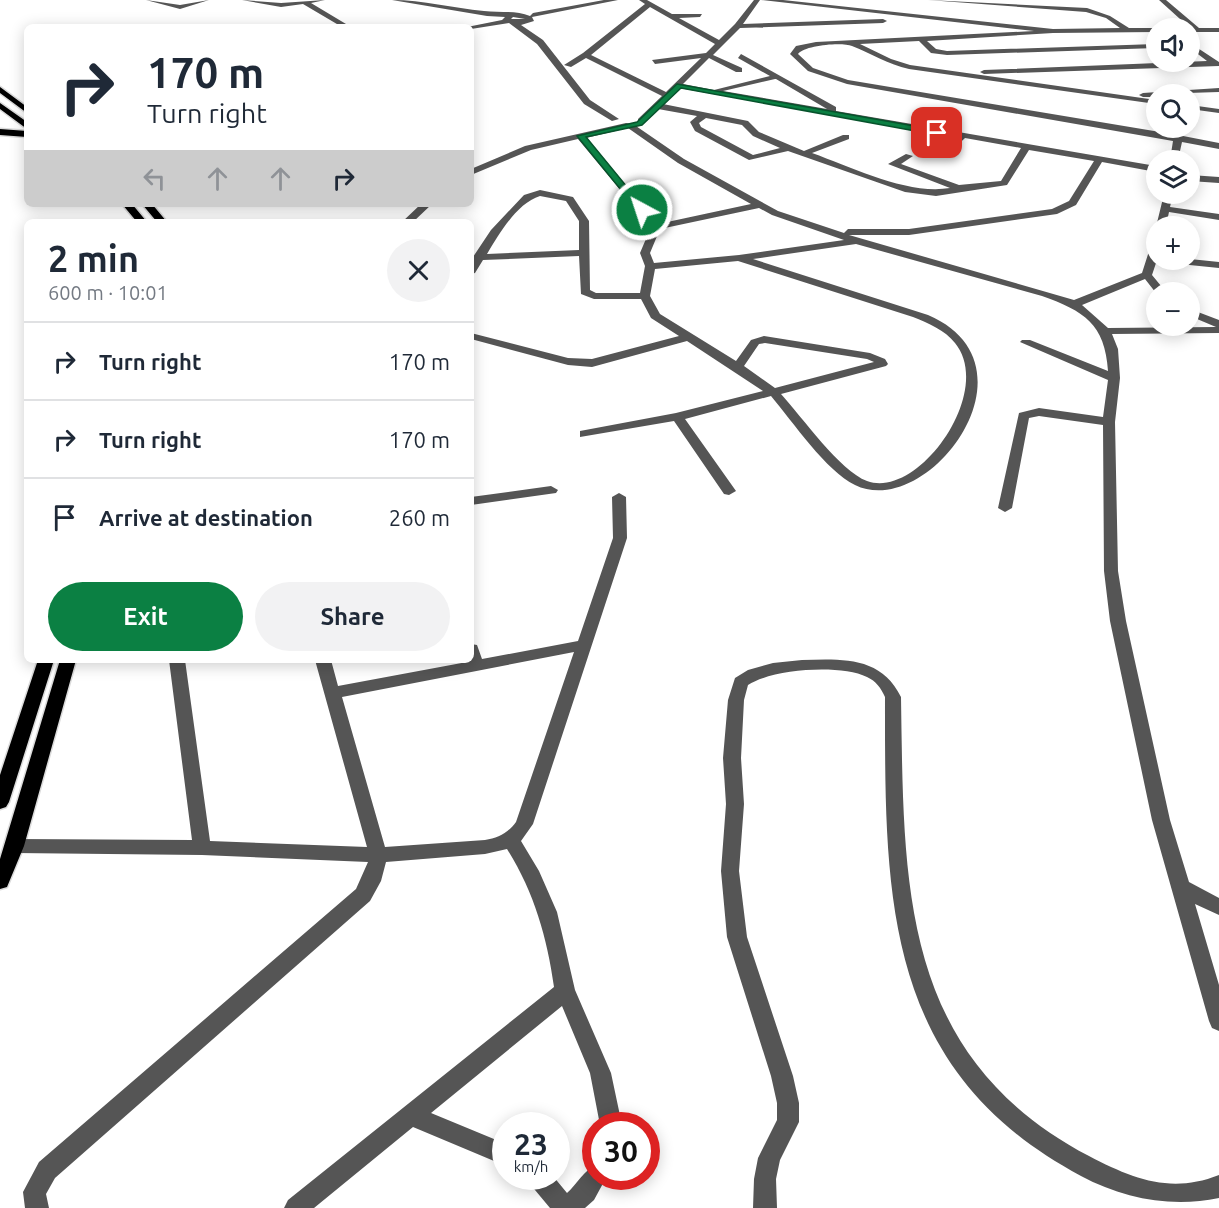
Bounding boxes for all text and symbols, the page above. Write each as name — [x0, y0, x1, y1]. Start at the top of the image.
map controls — [1146, 18, 1200, 336]
button: sound — [1146, 18, 1200, 72]
icon: right — [48, 48, 126, 126]
text: 170 m — [147, 49, 264, 96]
button: search — [1146, 84, 1200, 138]
text: Turn right — [147, 98, 267, 128]
pin — [911, 107, 962, 158]
icon: arrive — [920, 116, 953, 149]
button: layers — [1146, 150, 1200, 204]
icon: left — [138, 162, 171, 195]
icon: ahead — [201, 162, 234, 195]
icon: ahead — [264, 162, 297, 195]
icon: right — [327, 162, 360, 195]
position arrow — [610, 178, 674, 242]
button: + — [1146, 216, 1200, 270]
text: 2 min — [48, 238, 139, 279]
button: close — [387, 239, 450, 302]
text: 600 m · 10:01 — [48, 281, 168, 304]
button: − — [1146, 282, 1200, 336]
icon: right — [48, 345, 81, 378]
text: Turn right — [99, 349, 201, 374]
text: 170 m — [389, 349, 450, 374]
icon: right — [48, 423, 81, 456]
text: Turn right — [99, 427, 201, 452]
text: 170 m — [389, 427, 450, 452]
icon: arrive — [48, 501, 81, 534]
text: Arrive at destination — [99, 505, 313, 530]
text: 260 m — [389, 505, 450, 530]
button: Exit — [48, 582, 243, 651]
button: Share — [255, 582, 450, 651]
speed limit sign: 30 — [582, 1112, 660, 1190]
text: 23 — [514, 1127, 548, 1161]
text: km/h — [514, 1158, 548, 1175]

